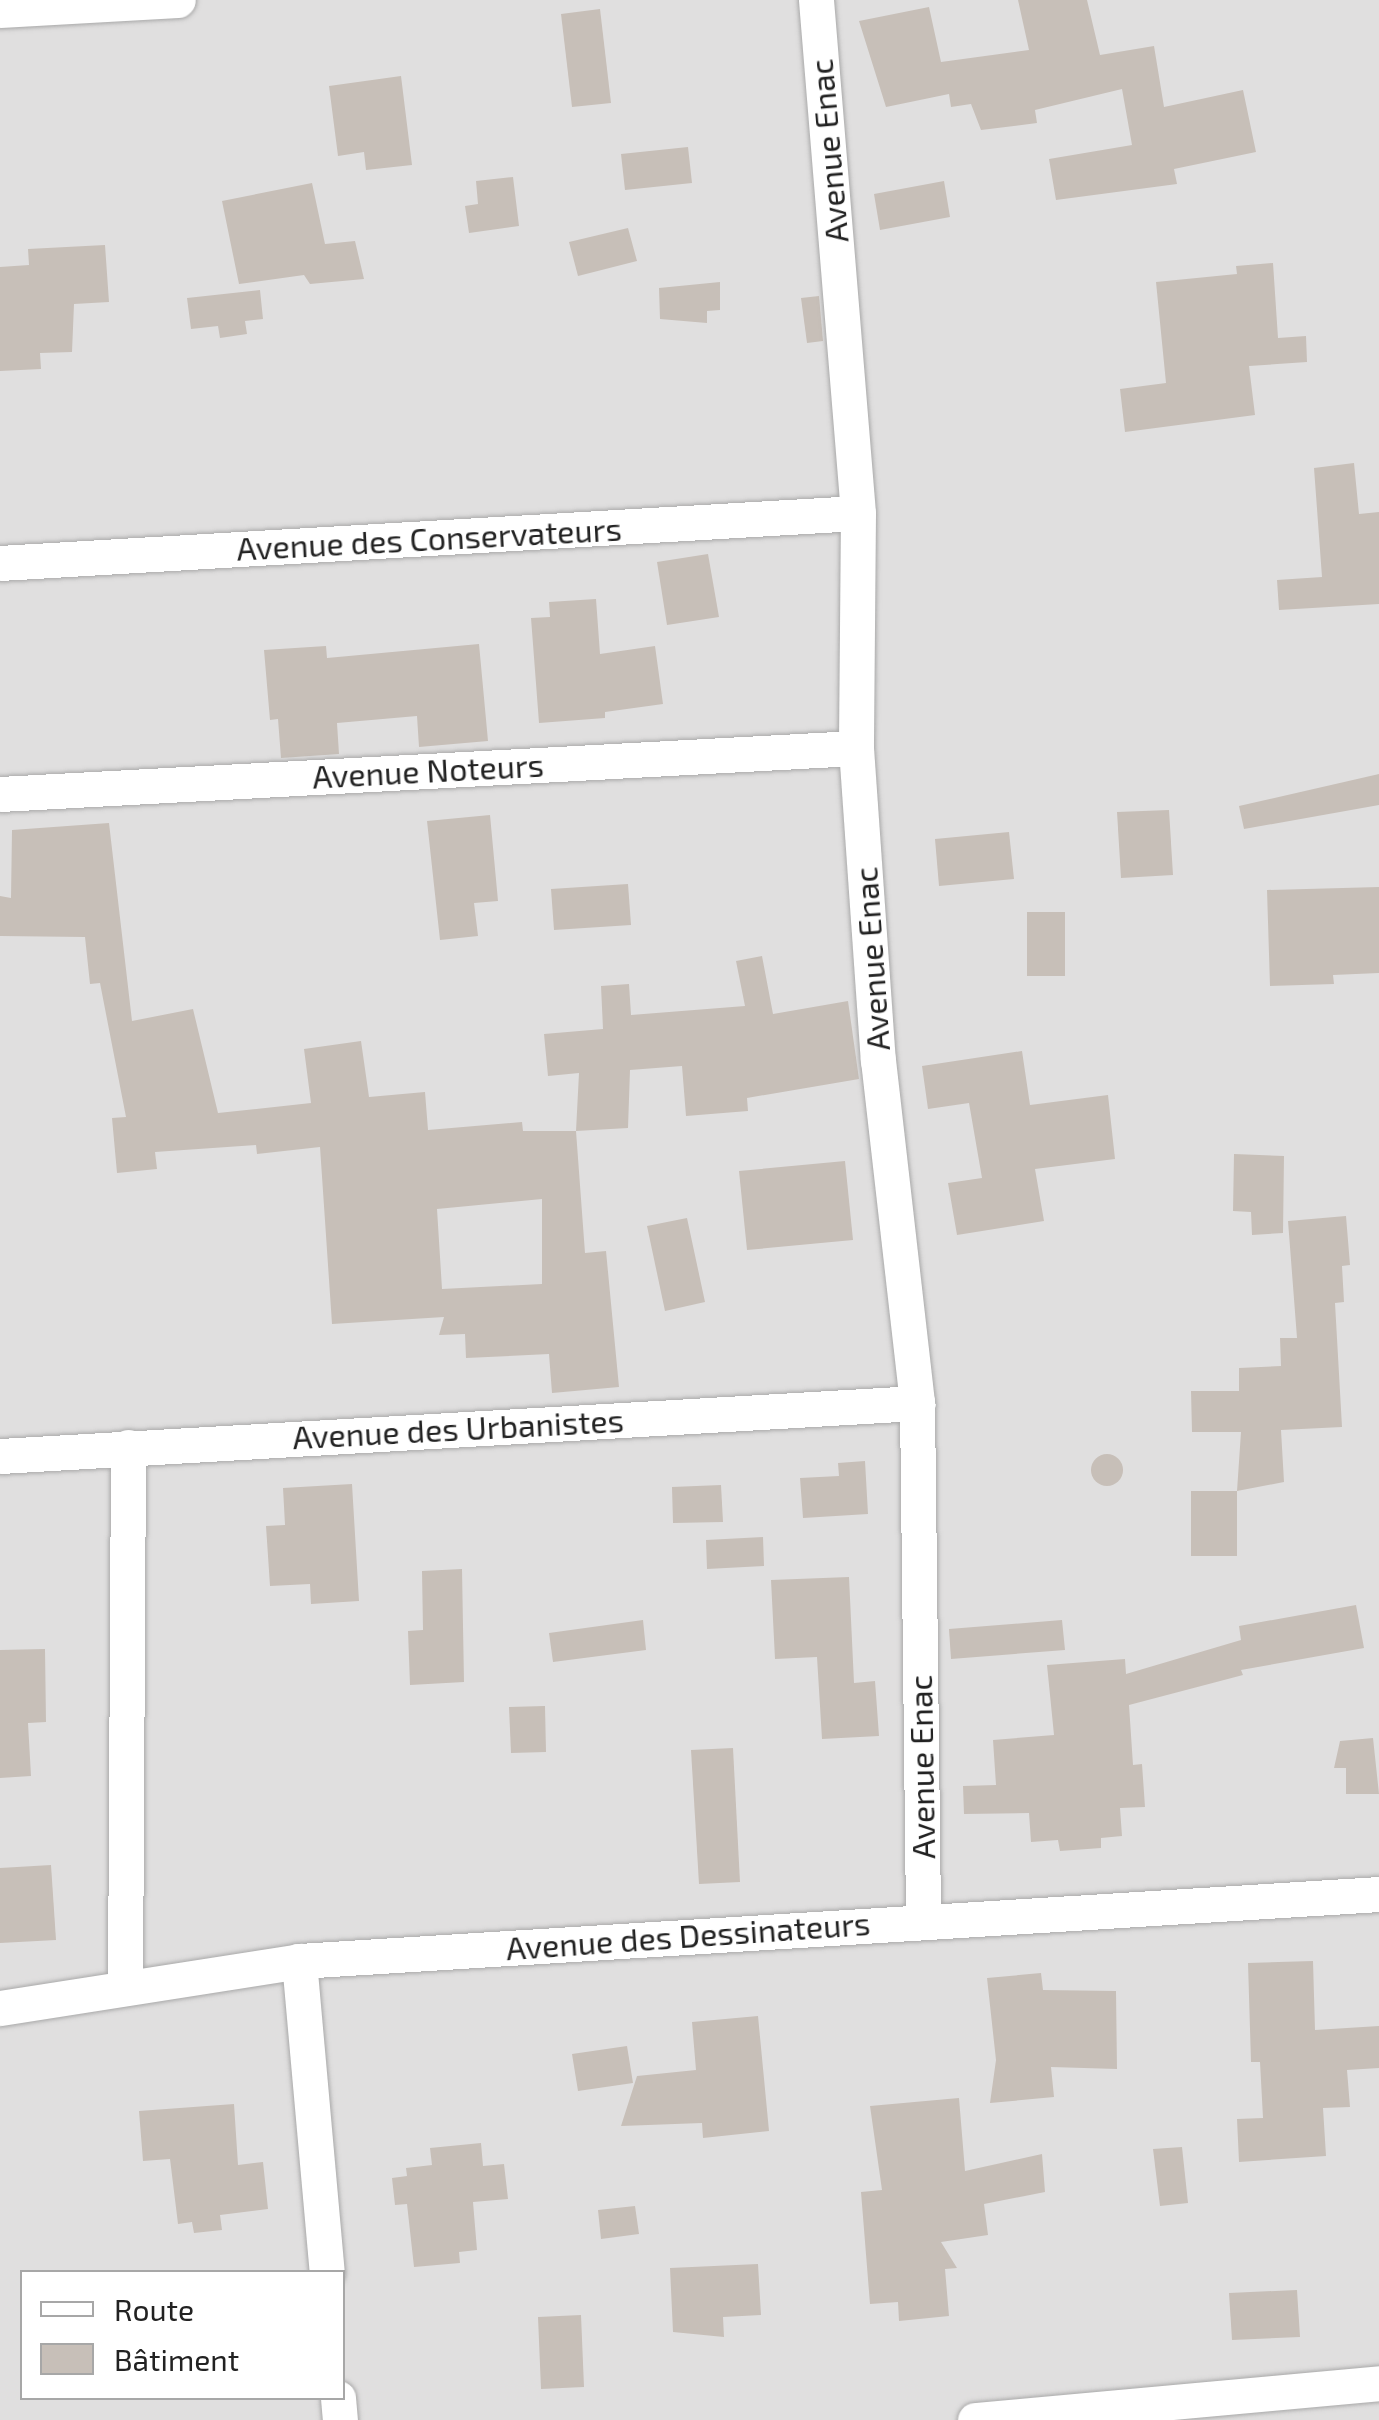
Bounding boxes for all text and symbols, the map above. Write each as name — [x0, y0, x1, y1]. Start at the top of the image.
street label: Avenue Enac — [801, 58, 855, 244]
street label: Avenue des Conservateurs — [235, 509, 623, 567]
street label: Avenue Noteurs — [311, 745, 545, 795]
street label: Avenue Enac — [845, 866, 897, 1052]
street label: Avenue des Urbanistes — [291, 1400, 625, 1456]
street label: Avenue Enac — [900, 1675, 942, 1859]
street label: Avenue des Dessinateurs — [505, 1903, 871, 1967]
legend — [20, 2270, 345, 2400]
text: Route — [114, 2291, 194, 2327]
text: Bâtiment — [114, 2341, 239, 2377]

